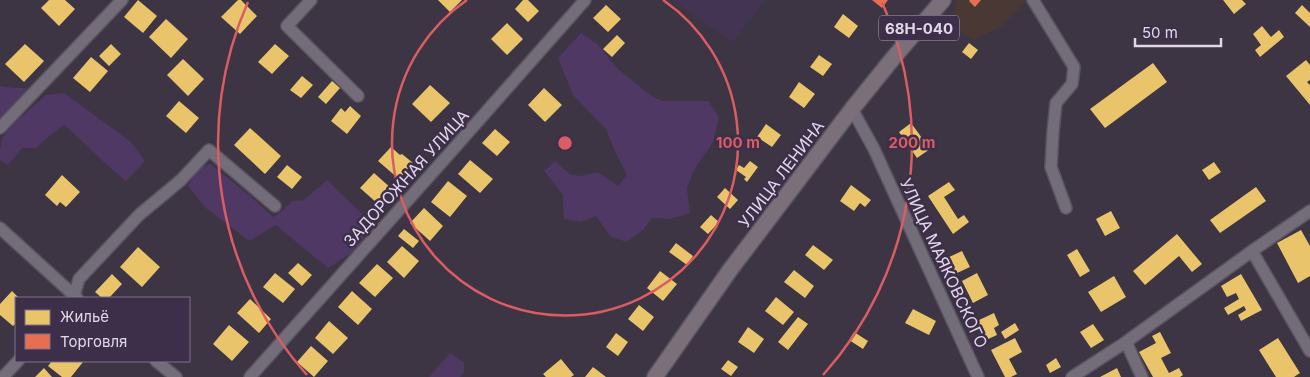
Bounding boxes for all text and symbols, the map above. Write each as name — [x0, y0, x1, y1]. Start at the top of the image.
road number: 68Н-040 — [879, 15, 959, 40]
scale bar — [1135, 15, 1221, 47]
text: 50 m — [1142, 23, 1178, 42]
street label: ЗАДОРОЖНАЯ УЛИЦА — [339, 105, 473, 251]
street label: УЛИЦА ЛЕНИНА — [734, 116, 828, 232]
text: 100 m — [716, 133, 760, 152]
text: 200 m — [889, 133, 935, 152]
centre of rings — [556, 134, 574, 152]
street label: УЛИЦА МАЯКОВСКОГО — [896, 175, 992, 351]
legend — [15, 297, 190, 362]
text: Жильё — [60, 307, 109, 326]
text: Торговля — [60, 332, 127, 351]

